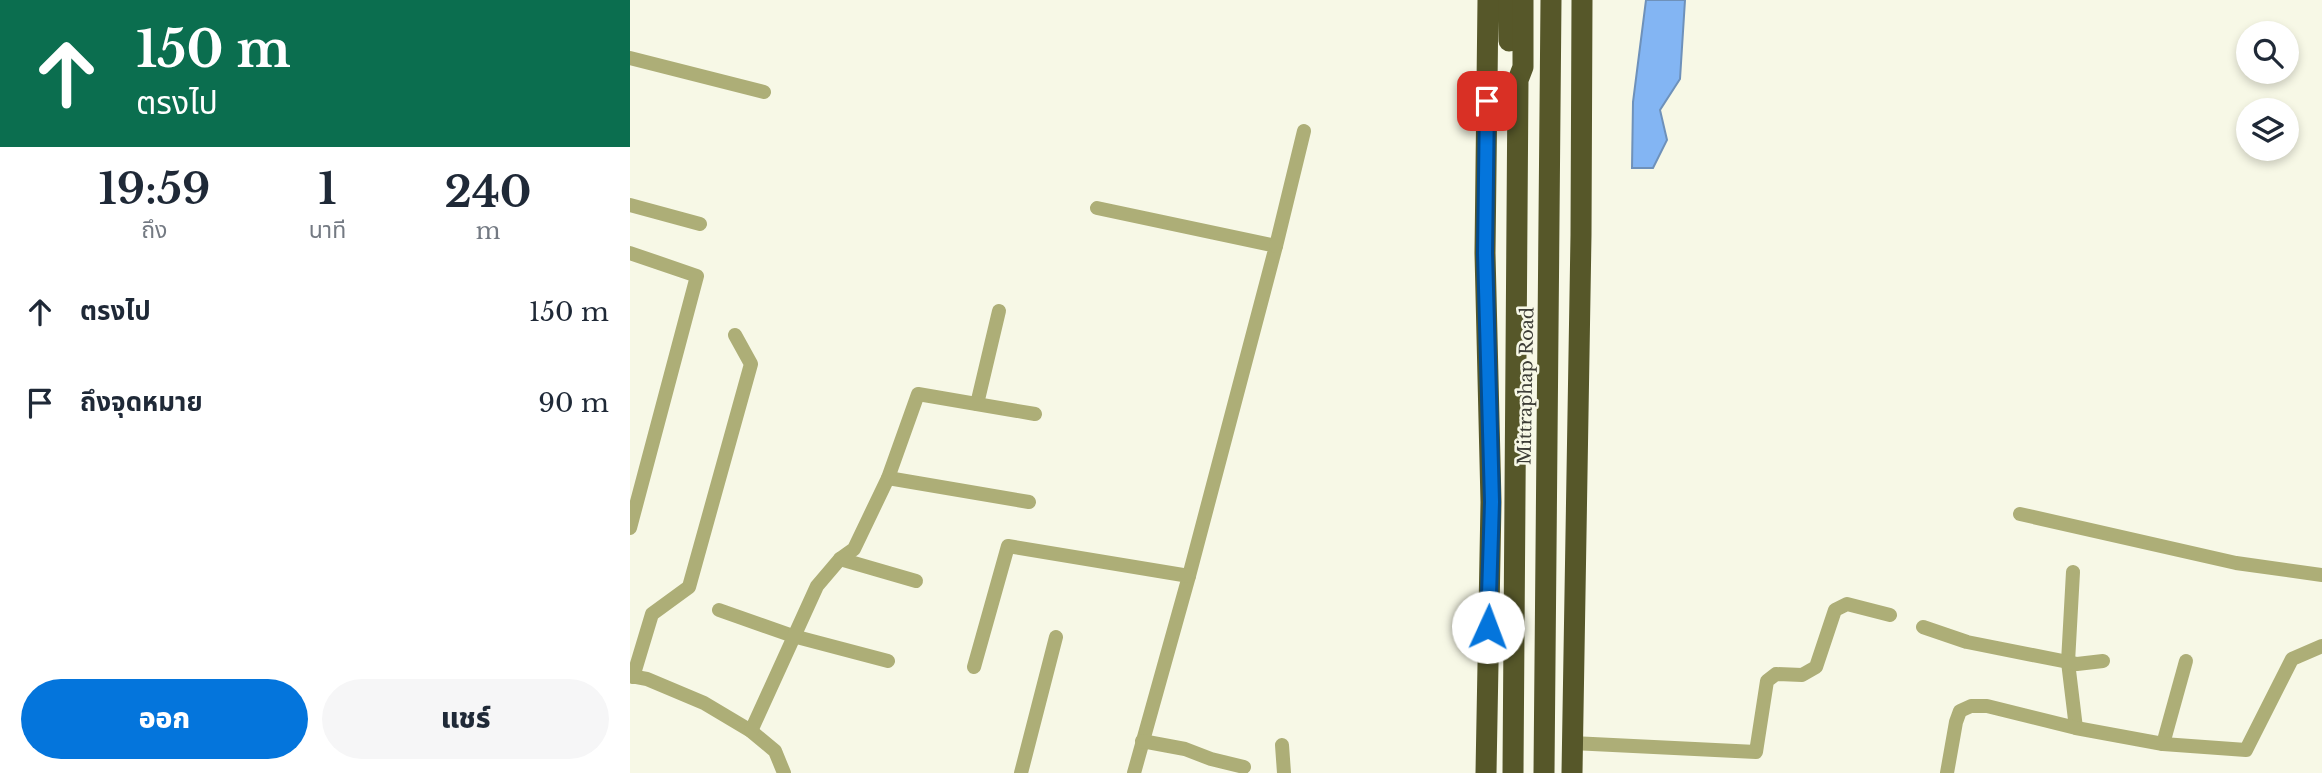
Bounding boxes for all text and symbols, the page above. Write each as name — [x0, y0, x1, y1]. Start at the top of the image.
text: 150 m — [136, 19, 291, 80]
map controls — [2236, 21, 2299, 161]
button: search — [2236, 21, 2299, 84]
icon: ahead — [21, 28, 112, 119]
pin — [1457, 71, 1517, 131]
icon: arrive — [1468, 82, 1506, 120]
text: ตรงไป — [136, 83, 218, 123]
button: layers — [2236, 98, 2299, 161]
text: 19:59 — [98, 163, 210, 215]
text: 1 — [318, 163, 337, 215]
text: 240 — [445, 166, 532, 218]
text: ถึง — [141, 216, 167, 244]
text: นาที — [309, 216, 346, 244]
text: m — [476, 217, 500, 245]
icon: ahead — [21, 293, 59, 331]
text: ตรงไป — [80, 295, 151, 327]
text: 150 m — [529, 296, 609, 328]
street label: Mittraphap Road — [1514, 307, 1538, 465]
icon: arrive — [21, 384, 59, 422]
text: ถึงจุดหมาย — [80, 386, 203, 418]
text: 90 m — [538, 387, 609, 419]
position arrow — [1451, 590, 1525, 664]
button: ออก — [21, 679, 308, 759]
button: แชร์ — [322, 679, 609, 759]

